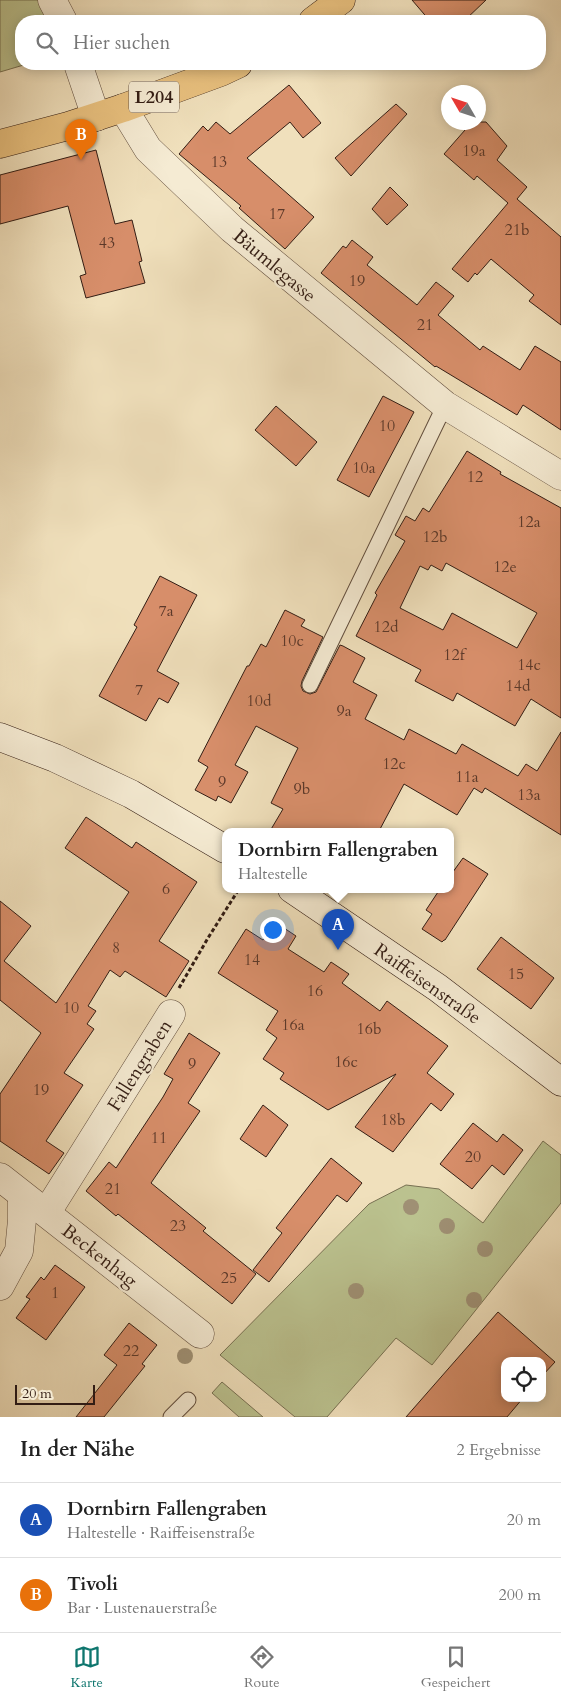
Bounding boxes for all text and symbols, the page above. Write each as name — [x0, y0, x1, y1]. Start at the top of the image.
search box — [15, 15, 546, 70]
icon: search — [33, 29, 61, 57]
text: Hier suchen — [73, 30, 170, 56]
road number: L204 — [129, 81, 179, 112]
north arrow — [441, 85, 486, 130]
pin: B — [65, 119, 97, 160]
house number: 19a — [462, 140, 486, 162]
house number: 13 — [211, 151, 227, 173]
house number: 17 — [269, 203, 285, 225]
house number: 21b — [505, 219, 529, 241]
street label: Bäumlegasse — [227, 223, 322, 308]
house number: 43 — [99, 232, 115, 254]
house number: 19 — [349, 270, 365, 292]
house number: 21 — [417, 314, 433, 336]
house number: 10 — [379, 415, 395, 437]
house number: 10a — [352, 457, 376, 479]
house number: 12 — [467, 466, 483, 488]
house number: 12a — [517, 511, 541, 533]
house number: 12b — [423, 526, 447, 548]
house number: 12e — [493, 556, 517, 578]
house number: 7a — [158, 600, 174, 622]
house number: 12d — [374, 616, 399, 638]
house number: 10c — [280, 630, 304, 652]
house number: 12f — [443, 644, 468, 666]
house number: 14c — [517, 654, 541, 676]
house number: 14d — [506, 675, 531, 697]
house number: 7 — [135, 679, 143, 701]
house number: 10d — [247, 690, 272, 712]
house number: 9a — [336, 700, 352, 722]
house number: 12c — [382, 753, 406, 775]
house number: 11a — [455, 766, 479, 788]
house number: 9 — [218, 771, 226, 793]
house number: 9b — [294, 778, 310, 800]
house number: 13a — [517, 784, 541, 806]
popup — [222, 828, 454, 893]
text: Dornbirn Fallengraben — [238, 837, 438, 863]
text: Haltestelle — [238, 863, 308, 885]
house number: 6 — [162, 878, 170, 900]
pin: A — [322, 909, 354, 950]
your location — [260, 917, 286, 943]
house number: 8 — [112, 937, 120, 959]
street label: Raiffeisenstraße — [369, 937, 486, 1030]
house number: 14 — [244, 949, 260, 971]
house number: 15 — [508, 963, 524, 985]
house number: 16 — [307, 980, 323, 1002]
house number: 10 — [63, 997, 79, 1019]
house number: 16a — [281, 1014, 305, 1036]
street label: Fallengraben — [101, 1015, 178, 1116]
house number: 16b — [357, 1018, 381, 1040]
house number: 16c — [334, 1051, 358, 1073]
house number: 9 — [188, 1053, 196, 1075]
house number: 19 — [33, 1079, 49, 1101]
house number: 18b — [381, 1109, 405, 1131]
house number: 11 — [151, 1127, 167, 1149]
house number: 20 — [465, 1146, 481, 1168]
house number: 21 — [105, 1178, 121, 1200]
house number: 23 — [170, 1215, 186, 1237]
street label: Beckenhag — [56, 1218, 143, 1294]
house number: 25 — [221, 1267, 237, 1289]
house number: 1 — [51, 1282, 59, 1304]
house number: 22 — [123, 1340, 139, 1362]
map controls — [501, 1357, 546, 1402]
button: locate — [501, 1357, 546, 1402]
scale bar — [15, 1382, 95, 1405]
text: 20 m — [22, 1384, 52, 1403]
text: In der Nähe — [20, 1435, 135, 1464]
text: 2 Ergebnisse — [456, 1439, 541, 1461]
text: Dornbirn Fallengraben — [67, 1496, 267, 1522]
text: A — [30, 1509, 42, 1531]
text: 20 m — [507, 1509, 541, 1531]
text: Haltestelle · Raiffeisenstraße — [67, 1522, 255, 1544]
text: Tivoli — [67, 1571, 118, 1597]
text: B — [30, 1584, 42, 1606]
text: 200 m — [499, 1584, 541, 1606]
text: Bar · Lustenauerstraße — [67, 1597, 217, 1619]
tab: Karte — [71, 1643, 103, 1692]
tab: Route — [244, 1643, 280, 1692]
tab: Gespeichert — [421, 1643, 490, 1692]

